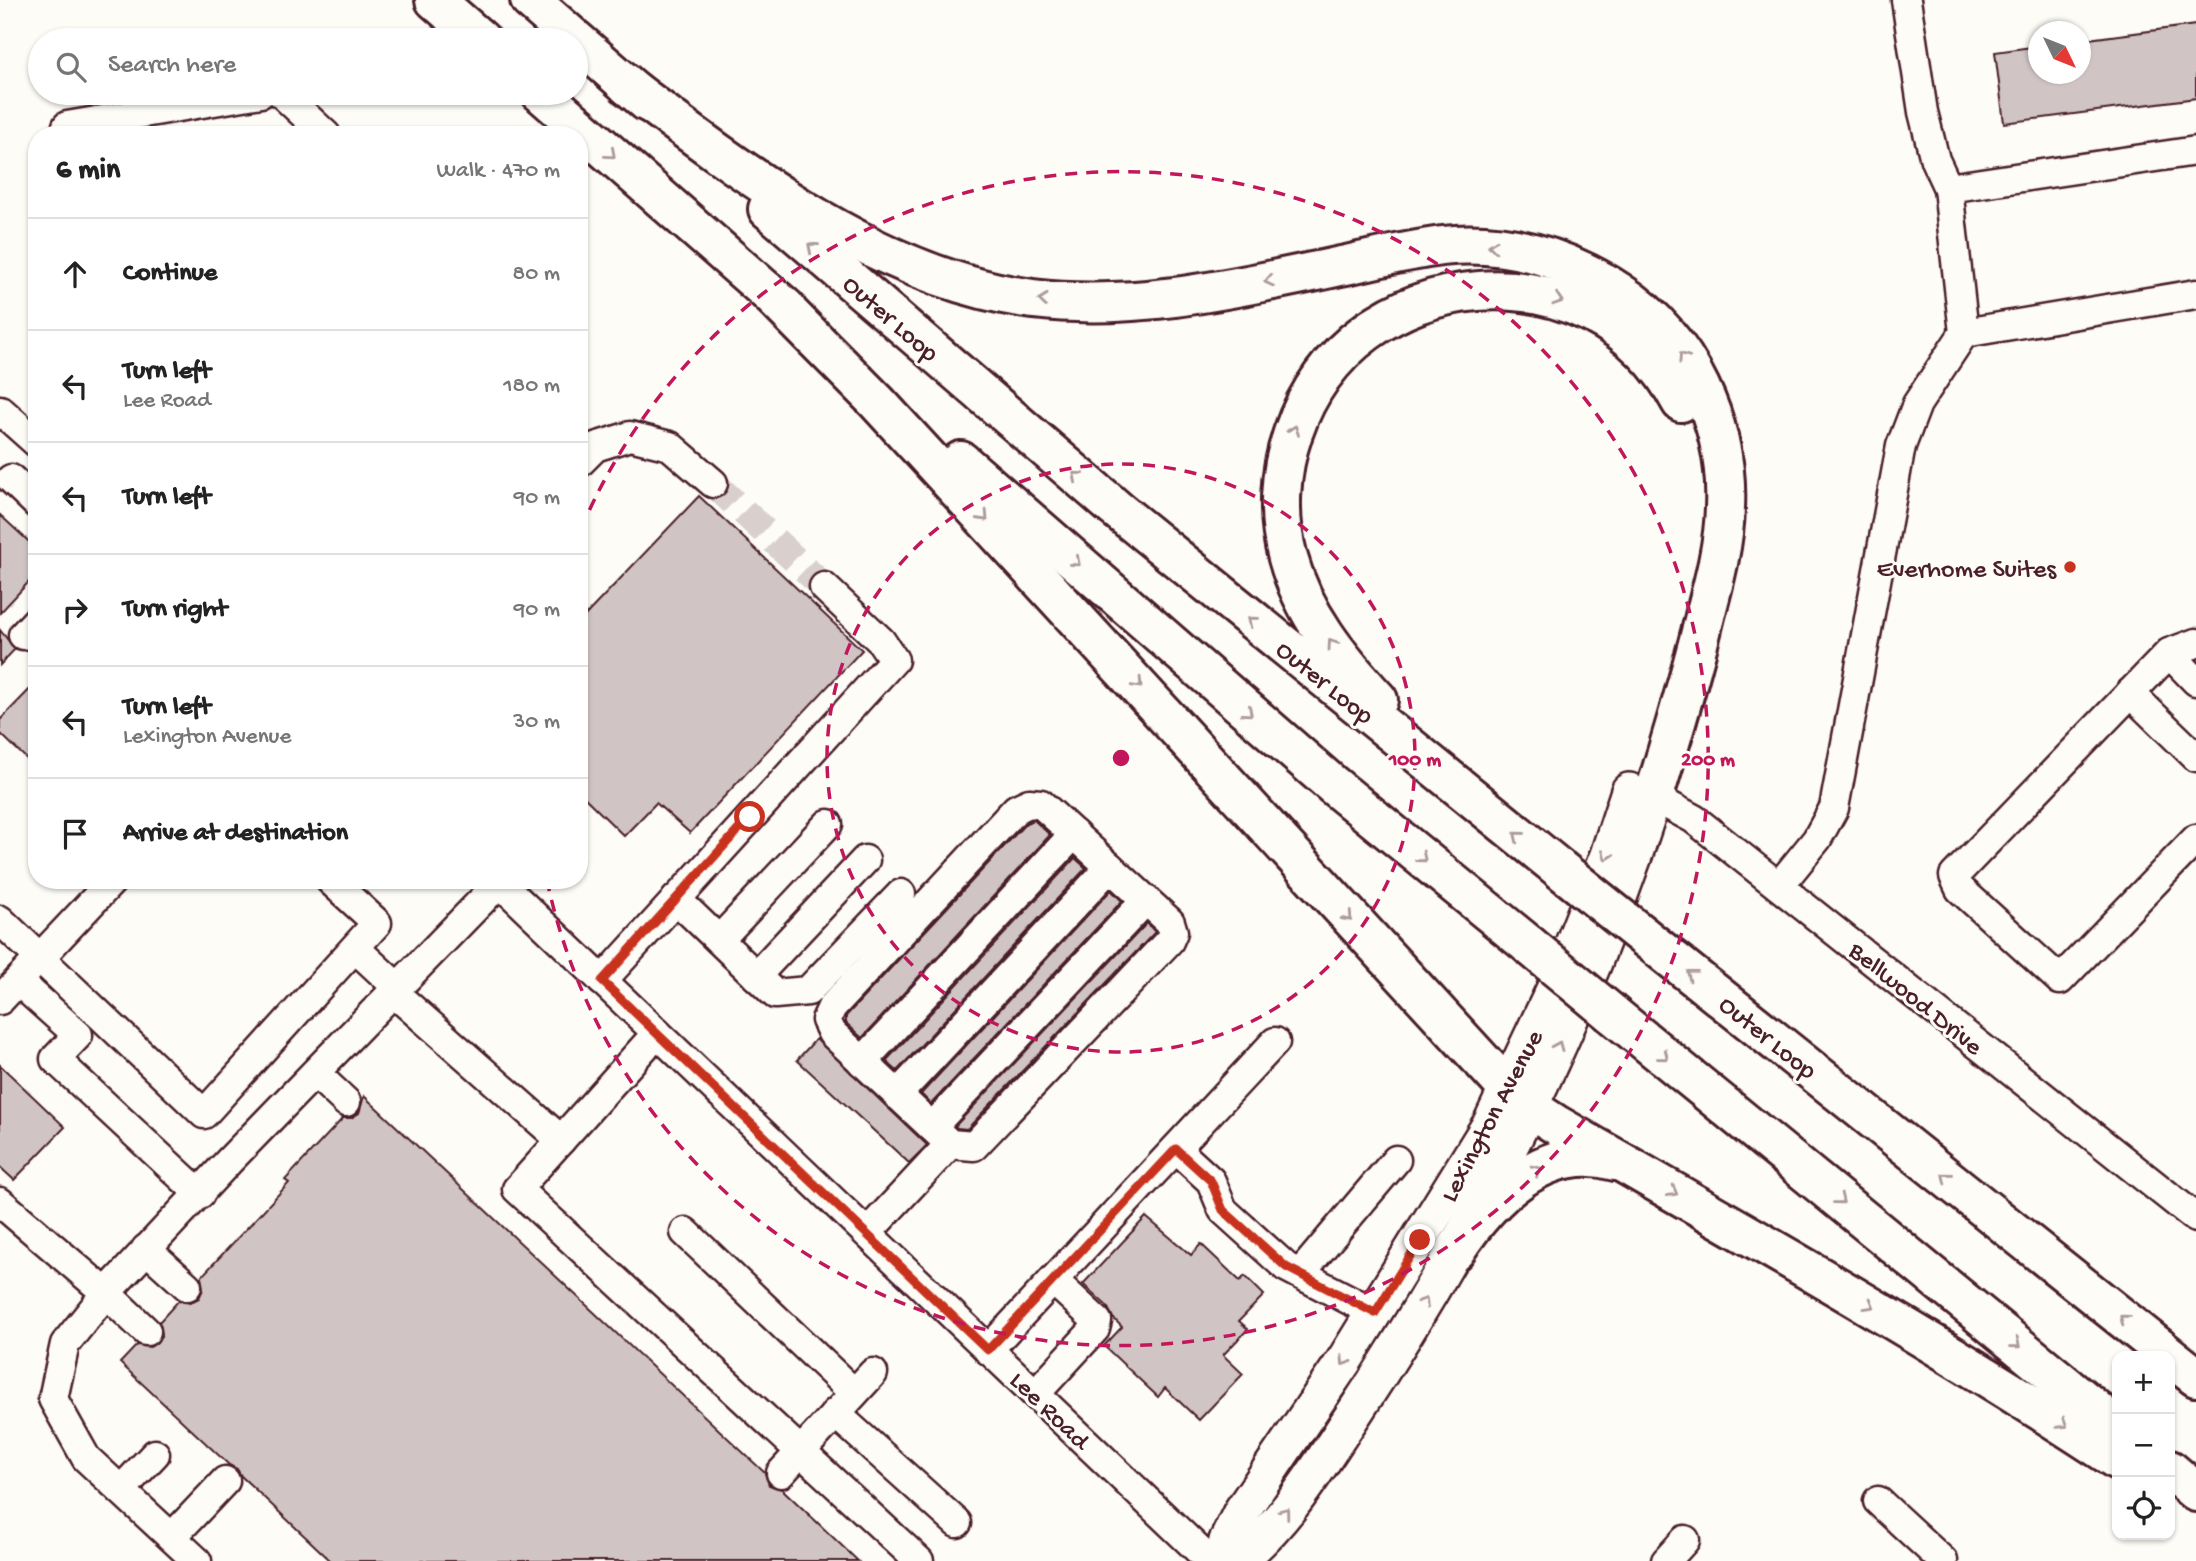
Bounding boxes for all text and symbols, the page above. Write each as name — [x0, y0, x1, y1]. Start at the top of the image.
north arrow — [2028, 21, 2091, 84]
search box — [28, 28, 588, 105]
icon: search — [52, 48, 90, 86]
text: Search here — [108, 51, 236, 82]
one-way arrow — [603, 146, 616, 158]
text: 6 min — [56, 154, 120, 189]
text: Walk · 470 m — [437, 158, 560, 185]
one-way arrow — [1487, 239, 1498, 254]
one-way arrow — [808, 243, 821, 255]
icon: ahead — [56, 255, 94, 293]
text: Continue — [123, 259, 217, 290]
text: 80 m — [513, 261, 560, 288]
street label: Outer Loop — [835, 270, 943, 370]
one-way arrow — [1263, 272, 1275, 287]
one-way arrow — [1038, 292, 1049, 307]
one-way arrow — [1551, 292, 1564, 306]
one-way arrow — [1678, 352, 1691, 365]
text: Turn left — [123, 357, 211, 388]
icon: left — [56, 367, 94, 405]
text: 180 m — [503, 373, 560, 400]
text: Lee Road — [123, 388, 211, 415]
one-way arrow — [1286, 424, 1300, 436]
one-way arrow — [1072, 472, 1085, 484]
icon: left — [56, 479, 94, 517]
text: Turn left — [123, 483, 211, 514]
text: 90 m — [514, 485, 560, 512]
one-way arrow — [975, 509, 988, 522]
one-way arrow — [1068, 554, 1081, 566]
place label: Everhome Suites — [1877, 556, 2057, 587]
marker: Everhome Suites — [2062, 559, 2078, 575]
icon: right — [56, 591, 94, 629]
text: Turn right — [123, 595, 227, 626]
text: 90 m — [514, 597, 560, 624]
one-way arrow — [1248, 617, 1261, 629]
street label: Outer Loop — [1268, 636, 1378, 733]
one-way arrow — [1328, 639, 1340, 652]
one-way arrow — [1130, 676, 1142, 689]
text: Turn left — [123, 693, 211, 724]
icon: left — [56, 703, 94, 741]
one-way arrow — [1239, 704, 1252, 716]
text: 30 m — [513, 709, 560, 736]
text: Lexington Avenue — [123, 724, 291, 751]
centre of rings — [1109, 746, 1133, 770]
text: 100 m — [1388, 749, 1441, 774]
text: 200 m — [1681, 749, 1735, 774]
route start — [734, 801, 765, 832]
icon: arrive — [56, 815, 94, 853]
text: Arrive at destination — [123, 819, 348, 850]
one-way arrow — [1514, 832, 1526, 845]
one-way arrow — [1601, 849, 1615, 861]
one-way arrow — [1413, 850, 1426, 862]
one-way arrow — [1340, 909, 1352, 922]
street label: Bellwood Drive — [1840, 936, 1988, 1064]
one-way arrow — [1687, 970, 1700, 982]
street label: Outer Loop — [1711, 991, 1821, 1088]
street label: Lexington Avenue — [1436, 1025, 1553, 1208]
one-way arrow — [1550, 1041, 1564, 1053]
one-way arrow — [1656, 1048, 1669, 1060]
one-way arrow — [1530, 1164, 1542, 1178]
one-way arrow — [1941, 1173, 1954, 1185]
one-way arrow — [1665, 1184, 1678, 1197]
one-way arrow — [1833, 1192, 1845, 1205]
route end — [1404, 1224, 1435, 1255]
one-way arrow — [1416, 1297, 1429, 1310]
one-way arrow — [1862, 1297, 1875, 1310]
one-way arrow — [2119, 1314, 2131, 1327]
one-way arrow — [2009, 1336, 2021, 1349]
map controls — [2112, 1351, 2175, 1540]
button: + — [2112, 1351, 2175, 1414]
one-way arrow — [1340, 1353, 1353, 1366]
street label: Lee Road — [1001, 1367, 1096, 1459]
button: − — [2112, 1414, 2175, 1477]
one-way arrow — [2056, 1416, 2069, 1429]
button: locate — [2112, 1477, 2175, 1540]
one-way arrow — [1277, 1508, 1289, 1520]

